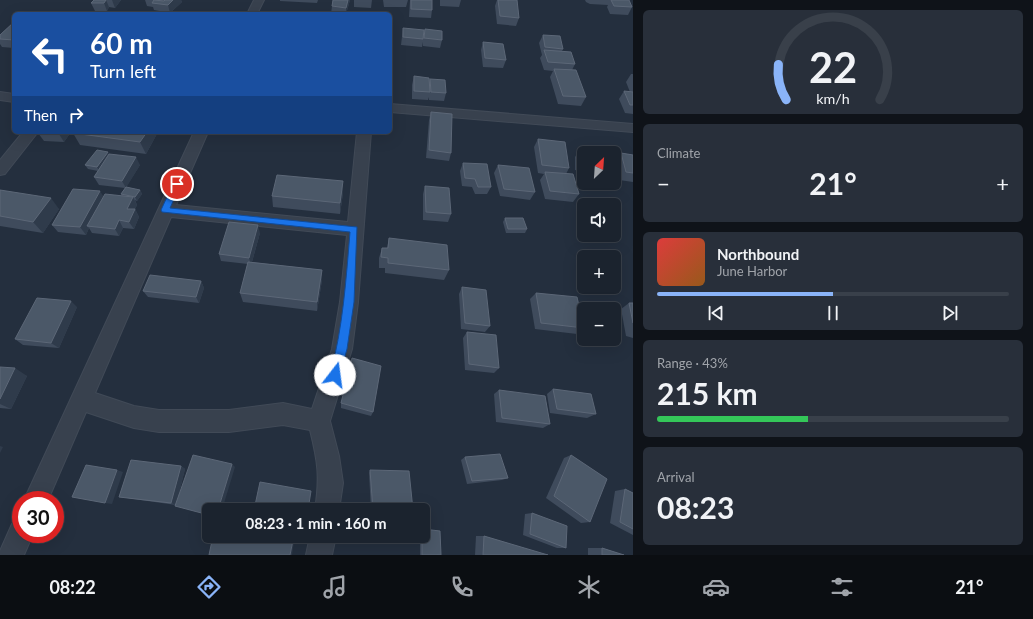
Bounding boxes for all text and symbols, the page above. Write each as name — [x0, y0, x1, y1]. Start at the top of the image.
text: 60 m — [90, 26, 153, 60]
icon: left — [24, 28, 76, 80]
text: 22 — [809, 42, 857, 92]
text: Turn left — [90, 60, 156, 82]
text: km/h — [816, 90, 850, 107]
icon: right — [65, 104, 87, 126]
text: Then — [24, 106, 57, 124]
text: Climate — [657, 145, 700, 161]
north arrow — [577, 146, 621, 190]
map controls — [577, 146, 621, 346]
text: 21° — [809, 165, 857, 201]
pin — [160, 167, 194, 201]
text: − — [657, 170, 670, 197]
text: + — [996, 170, 1009, 197]
icon: arrive — [166, 173, 188, 195]
button: sound — [577, 198, 621, 242]
text: Northbound — [717, 245, 799, 263]
button: + — [577, 250, 621, 294]
text: June Harbor — [717, 263, 787, 279]
button: − — [577, 302, 621, 346]
icon: previous — [705, 302, 727, 324]
icon: pause — [822, 302, 844, 324]
icon: next — [939, 302, 961, 324]
position arrow — [314, 354, 356, 396]
text: Range · 43% — [657, 355, 728, 371]
text: 215 km — [657, 375, 758, 411]
text: Arrival — [657, 469, 694, 485]
text: 08:23 — [657, 489, 734, 525]
speed limit sign: 30 — [12, 491, 64, 543]
text: 08:23 · 1 min · 160 m — [246, 514, 386, 532]
icon: directions — [195, 573, 223, 601]
icon: music — [321, 573, 349, 601]
icon: phone — [448, 573, 476, 601]
icon: climate — [575, 573, 603, 601]
icon: car — [702, 573, 730, 601]
icon: filters — [828, 573, 856, 601]
text: 08:22 — [49, 576, 96, 598]
text: 21° — [955, 576, 984, 598]

